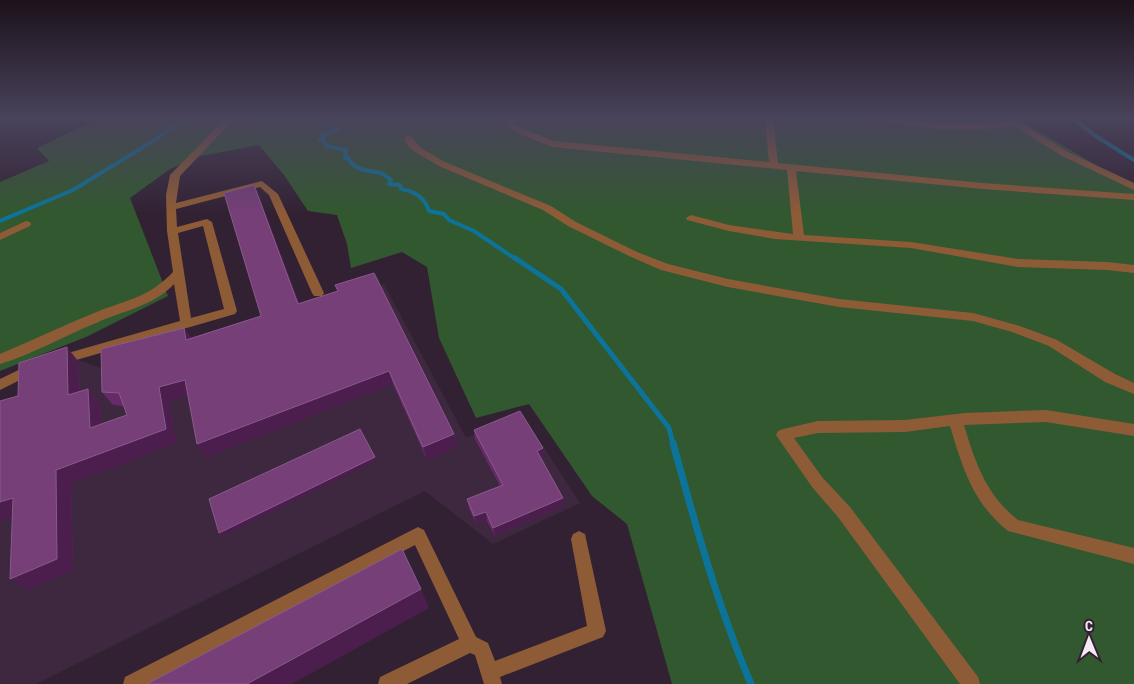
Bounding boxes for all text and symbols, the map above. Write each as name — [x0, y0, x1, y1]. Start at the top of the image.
north arrow — [1064, 614, 1114, 664]
text: С — [1085, 618, 1093, 634]

